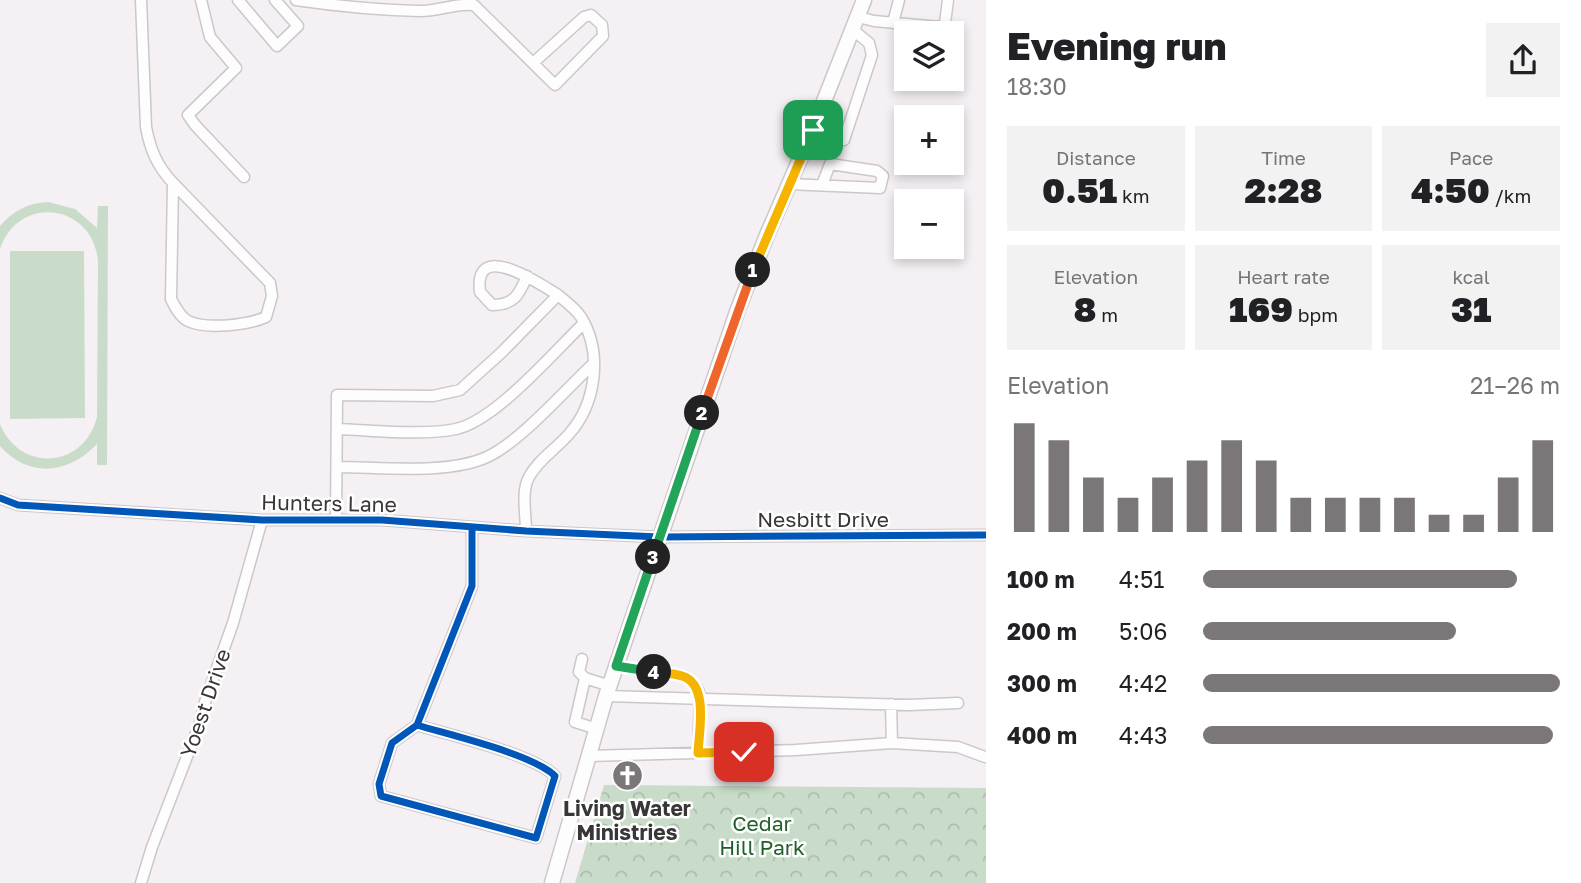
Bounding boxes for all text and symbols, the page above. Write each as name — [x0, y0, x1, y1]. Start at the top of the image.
map controls — [894, 21, 964, 259]
button: layers — [894, 21, 964, 91]
text: Evening run — [1007, 23, 1226, 68]
button: share — [1486, 23, 1560, 97]
text: 18:30 — [1007, 72, 1067, 100]
pin — [783, 100, 843, 160]
button: + — [894, 105, 964, 175]
icon: arrive — [794, 111, 832, 149]
text: Distance — [1056, 146, 1136, 169]
text: Time — [1261, 146, 1306, 169]
text: Pace — [1449, 146, 1493, 169]
text: 0.51 — [1042, 169, 1117, 211]
text: 2:28 — [1245, 169, 1322, 211]
text: 4:50 — [1411, 169, 1490, 211]
text: km — [1117, 184, 1150, 207]
text: /km — [1490, 184, 1531, 207]
button: − — [894, 189, 964, 259]
pin: 1 — [736, 252, 770, 288]
text: 1 — [748, 258, 757, 281]
text: Elevation — [1054, 265, 1138, 288]
text: Heart rate — [1237, 265, 1330, 288]
text: kcal — [1452, 265, 1490, 288]
text: 8 — [1074, 288, 1097, 330]
text: 169 — [1229, 288, 1293, 330]
text: 31 — [1451, 288, 1491, 330]
text: m — [1097, 303, 1118, 326]
text: bpm — [1293, 303, 1338, 326]
text: Elevation — [1007, 371, 1109, 399]
text: 21–26 m — [1470, 371, 1560, 399]
pin: 2 — [684, 396, 720, 430]
text: 2 — [696, 401, 707, 424]
street label: Hunters Lane — [261, 489, 397, 517]
street label: Nesbitt Drive — [757, 506, 889, 532]
pin: 3 — [636, 540, 670, 574]
text: 3 — [647, 545, 658, 568]
text: 100 m — [1007, 565, 1075, 593]
text: 4:51 — [1119, 565, 1164, 593]
text: 200 m — [1007, 617, 1077, 645]
text: 5:06 — [1119, 617, 1167, 645]
street label: Yoest Drive — [174, 645, 236, 761]
pin: 4 — [636, 654, 672, 690]
text: 4 — [648, 660, 659, 683]
text: 300 m — [1007, 669, 1077, 697]
text: 4:42 — [1119, 669, 1167, 697]
text: 400 m — [1007, 721, 1077, 749]
text: 4:43 — [1119, 721, 1167, 749]
pin — [714, 722, 774, 782]
icon: check — [725, 733, 763, 771]
church icon: Living Water Ministries — [610, 759, 644, 793]
place label: Living Water Ministries — [563, 795, 691, 845]
park label: Cedar Hill Park — [719, 810, 805, 860]

